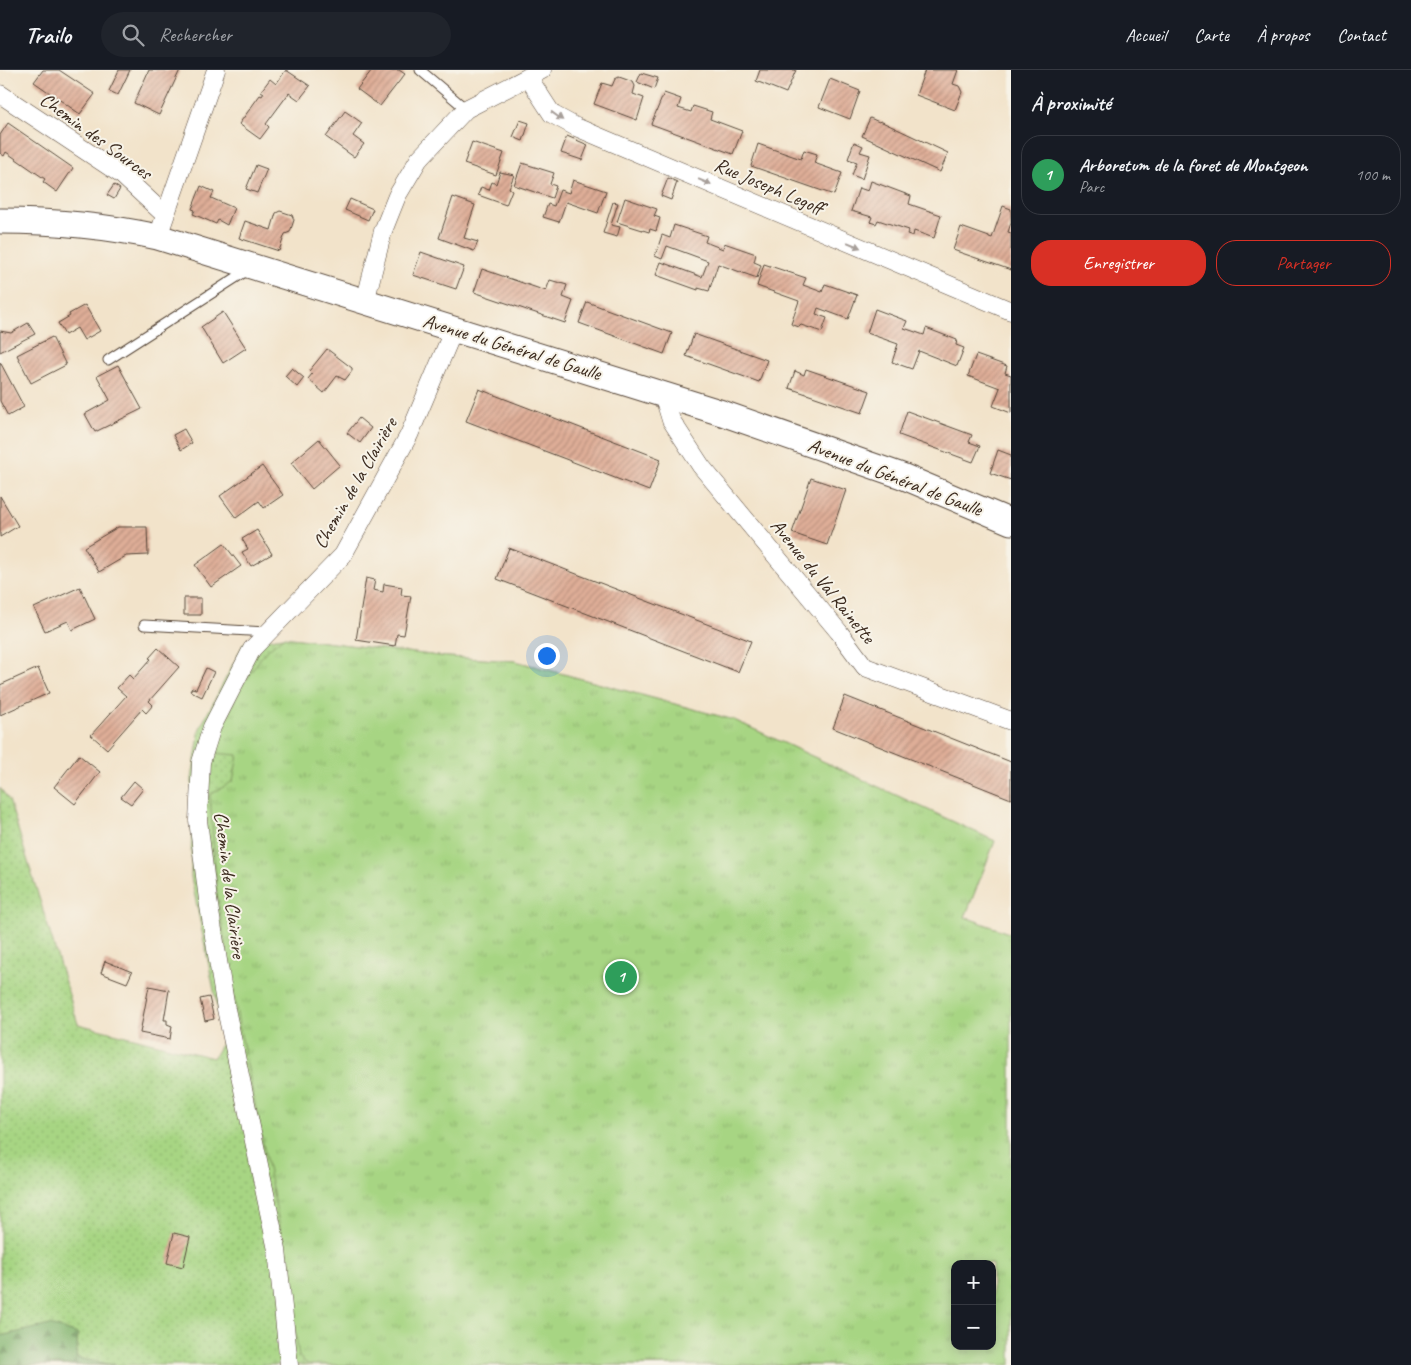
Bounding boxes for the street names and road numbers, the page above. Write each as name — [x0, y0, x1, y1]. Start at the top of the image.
street label: Chemin des Sources — [35, 87, 159, 186]
street label: Rue Joseph Legoff — [711, 152, 831, 222]
street label: Avenue du Général de Gaulle — [420, 308, 605, 386]
street label: Chemin de la Clairière — [307, 412, 403, 553]
street label: Avenue du Général de Gaulle — [804, 432, 987, 522]
street label: Avenue du Val Rainette — [765, 514, 882, 650]
street label: Chemin de la Clairière — [209, 811, 252, 961]

